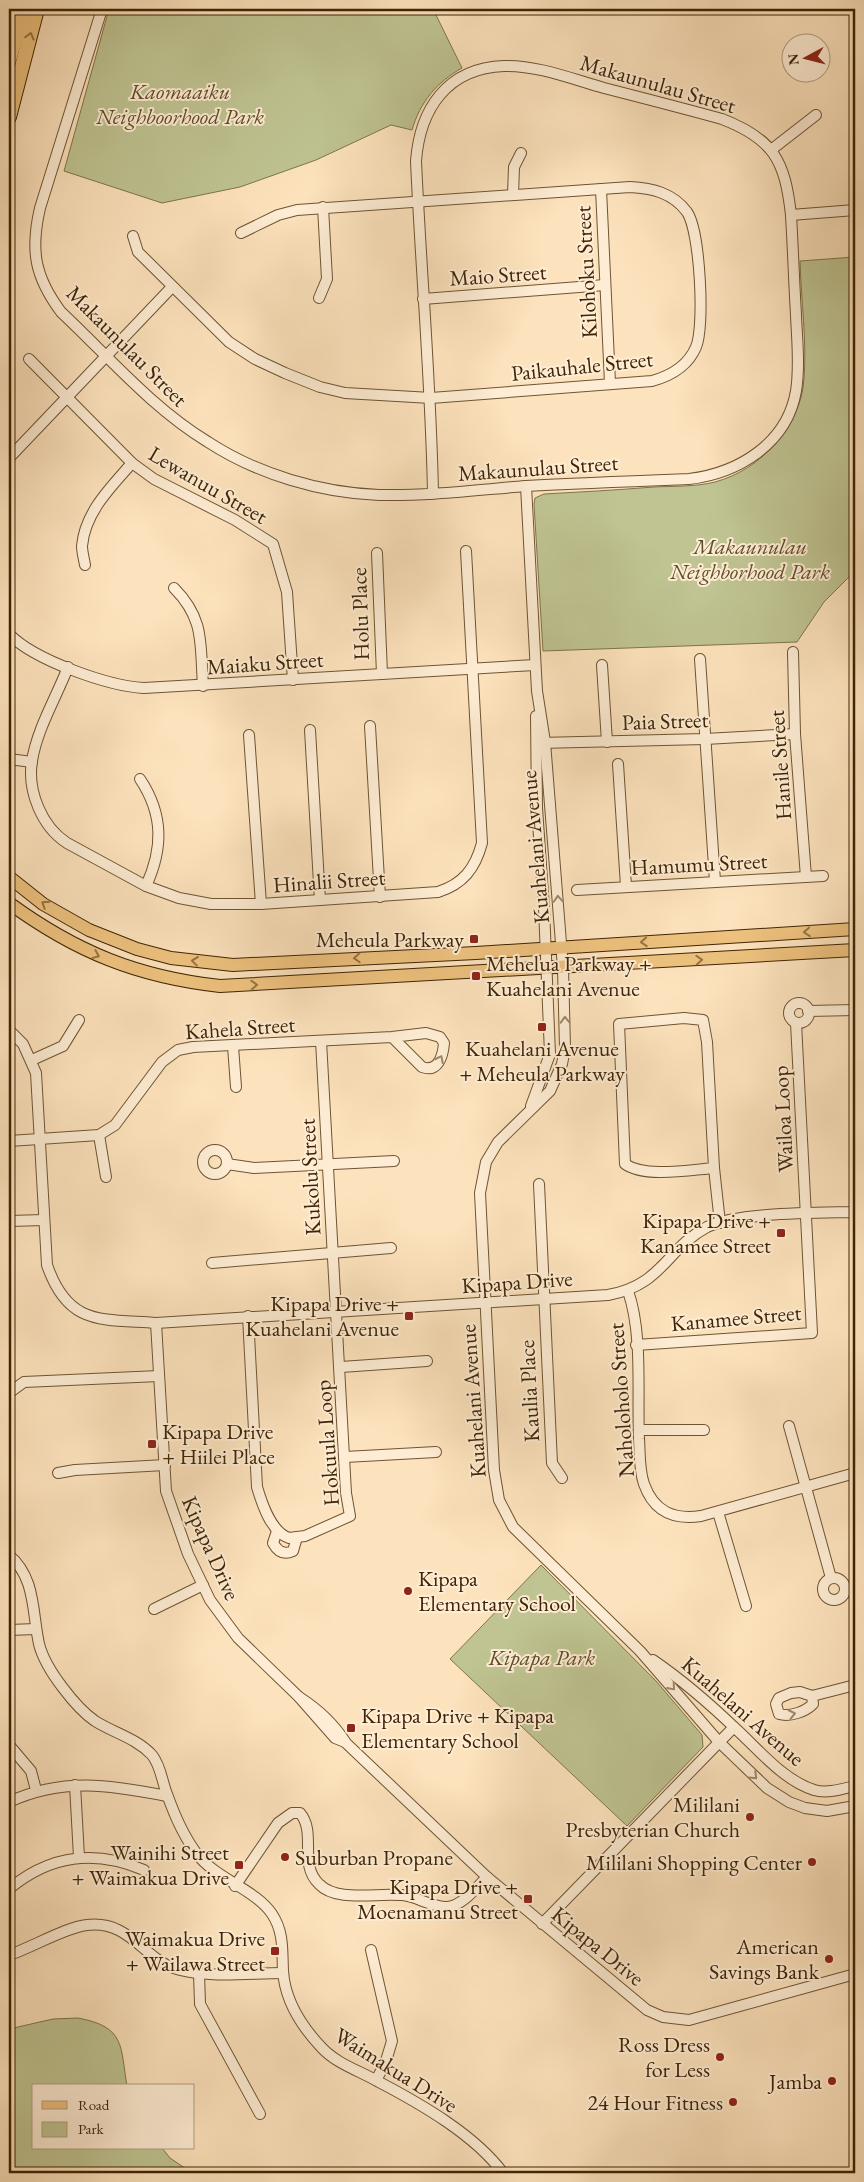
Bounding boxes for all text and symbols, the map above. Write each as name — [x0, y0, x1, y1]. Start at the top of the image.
one-way arrow — [24, 32, 35, 41]
north arrow — [782, 32, 832, 82]
street label: Makaunulau Street — [577, 48, 739, 120]
text: N — [783, 52, 803, 66]
park label: Kaomaaiku Neighboorhood Park — [95, 77, 264, 131]
street label: Kilohoku Street — [568, 205, 604, 339]
street label: Maio Street — [449, 257, 548, 293]
street label: Makaunulau Street — [60, 279, 194, 413]
street label: Paikauhale Street — [510, 344, 655, 388]
street label: Lewanuu Street — [143, 439, 273, 531]
street label: Makaunulau Street — [457, 448, 619, 488]
park label: Makaunulau Neighborhood Park — [669, 532, 830, 586]
street label: Holu Place — [344, 567, 376, 661]
street label: Maiaku Street — [206, 644, 324, 682]
street label: Paia Street — [621, 705, 709, 737]
street label: Hanile Street — [762, 709, 798, 821]
street label: Kuahelani Avenue — [514, 769, 556, 925]
street label: Hamumu Street — [630, 846, 768, 882]
street label: Hinalii Street — [272, 863, 386, 899]
one-way arrow — [553, 895, 564, 903]
one-way arrow — [41, 901, 50, 911]
place label: Meheula Parkway — [316, 925, 464, 954]
one-way arrow — [802, 927, 810, 938]
marker: Meheula Parkway — [468, 933, 480, 945]
one-way arrow — [640, 937, 648, 948]
one-way arrow — [91, 949, 99, 959]
place label: Mehelua Parkway + Kuahelani Avenue — [486, 949, 652, 1003]
one-way arrow — [353, 953, 361, 964]
one-way arrow — [695, 954, 703, 965]
one-way arrow — [191, 956, 199, 967]
marker: Mehelua Parkway + Kuahelani Avenue — [470, 970, 482, 982]
one-way arrow — [250, 979, 258, 990]
street label: Kahela Street — [184, 1010, 296, 1046]
one-way arrow — [560, 1015, 570, 1023]
marker: Kuahelani Avenue + Meheula Parkway — [536, 1021, 548, 1033]
place label: Kuahelani Avenue + Meheula Parkway — [459, 1034, 625, 1088]
one-way arrow — [433, 1055, 443, 1064]
street label: Wailoa Loop — [766, 1065, 800, 1173]
street label: Kukolu Street — [292, 1118, 328, 1236]
place label: Kipapa Drive + Kanamee Street — [640, 1206, 771, 1260]
marker: Kipapa Drive + Kanamee Street — [775, 1227, 787, 1239]
street label: Kipapa Drive — [460, 1264, 574, 1300]
place label: Kipapa Drive + Kuahelani Avenue — [245, 1289, 399, 1343]
street label: Kanamee Street — [670, 1298, 803, 1338]
marker: Kipapa Drive + Kuahelani Avenue — [403, 1310, 415, 1322]
street label: Naholoholo Street — [601, 1322, 641, 1478]
street label: Kuahelani Avenue — [453, 1323, 493, 1479]
street label: Kaulia Place — [512, 1339, 546, 1443]
street label: Hokuula Loop — [308, 1379, 346, 1507]
place label: Kipapa Drive + Hiilei Place — [162, 1417, 275, 1471]
marker: Kipapa Drive + Hiilei Place — [146, 1438, 158, 1450]
street label: Kipapa Drive — [175, 1491, 247, 1605]
place label: Kipapa Elementary School — [418, 1564, 576, 1618]
marker: Kipapa Elementary School — [402, 1585, 414, 1597]
park label: Kipapa Park — [488, 1643, 595, 1672]
street label: Kuahelani Avenue — [675, 1650, 811, 1773]
one-way arrow — [666, 1682, 675, 1691]
place label: Kipapa Drive + Kipapa Elementary School — [361, 1701, 554, 1755]
one-way arrow — [788, 1709, 797, 1719]
marker: Kipapa Drive + Kipapa Elementary School — [345, 1722, 357, 1734]
one-way arrow — [749, 1770, 758, 1779]
place label: Mililani Presbyterian Church — [565, 1790, 740, 1844]
marker: Mililani Presbyterian Church — [744, 1811, 756, 1823]
place label: Wainihi Street + Waimakua Drive — [72, 1838, 229, 1892]
place label: Suburban Propane — [295, 1843, 454, 1872]
place label: Mililani Shopping Center — [586, 1848, 803, 1877]
marker: Suburban Propane — [279, 1851, 291, 1863]
marker: Mililani Shopping Center — [806, 1856, 818, 1868]
marker: Wainihi Street + Waimakua Drive — [233, 1859, 245, 1871]
place label: Kipapa Drive + Moenamanu Street — [357, 1872, 518, 1926]
marker: Kipapa Drive + Moenamanu Street — [522, 1893, 534, 1905]
street label: Kipapa Drive — [546, 1900, 651, 1993]
place label: Waimakua Drive + Wailawa Street — [125, 1924, 265, 1978]
place label: American Savings Bank — [709, 1932, 820, 1986]
marker: Waimakua Drive + Wailawa Street — [269, 1945, 281, 1957]
marker: American Savings Bank — [823, 1953, 835, 1965]
street label: Waimakua Drive — [329, 2021, 463, 2120]
place label: Ross Dress for Less — [618, 2030, 710, 2084]
marker: Ross Dress for Less — [714, 2051, 726, 2063]
place label: Jamba — [767, 2067, 822, 2096]
marker: Jamba — [826, 2075, 838, 2087]
legend — [32, 2084, 195, 2150]
place label: 24 Hour Fitness — [587, 2088, 723, 2117]
text: Road — [78, 2095, 110, 2114]
marker: 24 Hour Fitness — [727, 2096, 739, 2108]
text: Park — [78, 2119, 105, 2138]

